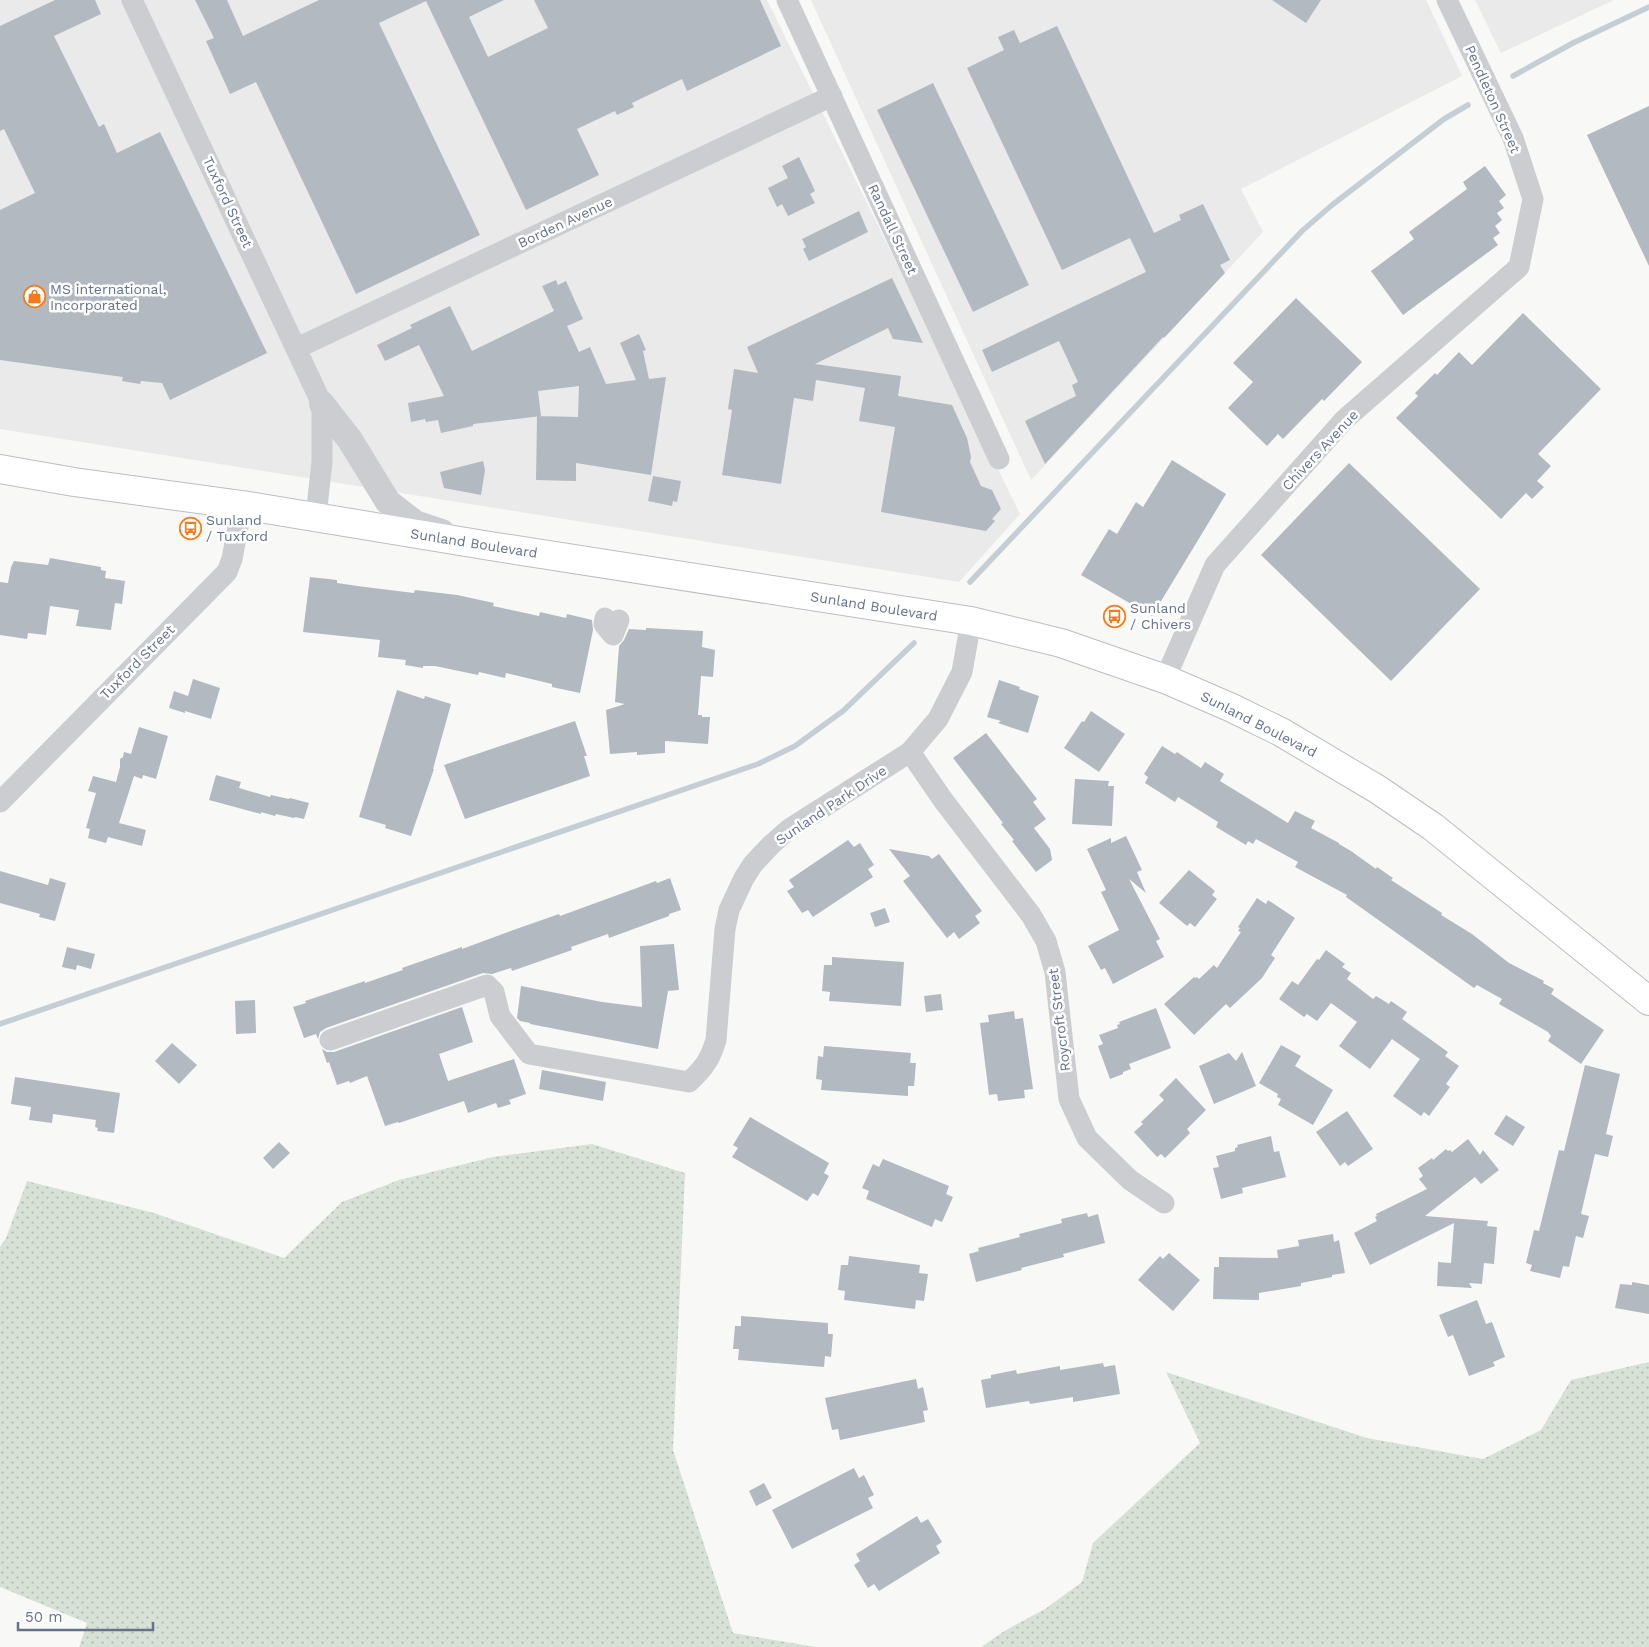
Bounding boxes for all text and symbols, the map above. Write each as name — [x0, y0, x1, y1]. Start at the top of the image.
street label: Pendleton Street — [1462, 43, 1524, 155]
street label: Tuxford Street — [200, 154, 256, 250]
street label: Randall Street — [865, 181, 921, 277]
street label: Borden Avenue — [515, 193, 615, 251]
place label: MS international, Incorporated — [50, 281, 167, 313]
shop icon: MS international, Incorporated — [22, 285, 46, 309]
street label: Chivers Avenue — [1279, 407, 1361, 493]
place label: Sunland / Tuxford — [206, 512, 268, 544]
bus stop icon: Sunland / Tuxford — [178, 516, 202, 540]
street label: Sunland Boulevard — [409, 525, 539, 561]
street label: Sunland Boulevard — [809, 588, 939, 624]
place label: Sunland / Chivers — [1130, 600, 1191, 632]
bus stop icon: Sunland / Chivers — [1102, 604, 1126, 628]
street label: Tuxford Street — [97, 621, 178, 702]
street label: Sunland Boulevard — [1198, 688, 1320, 760]
street label: Sunland Park Drive — [773, 762, 889, 848]
street label: Roycroft Street — [1045, 967, 1073, 1072]
scale bar — [18, 1600, 152, 1632]
text: 50 m — [25, 1608, 62, 1626]

